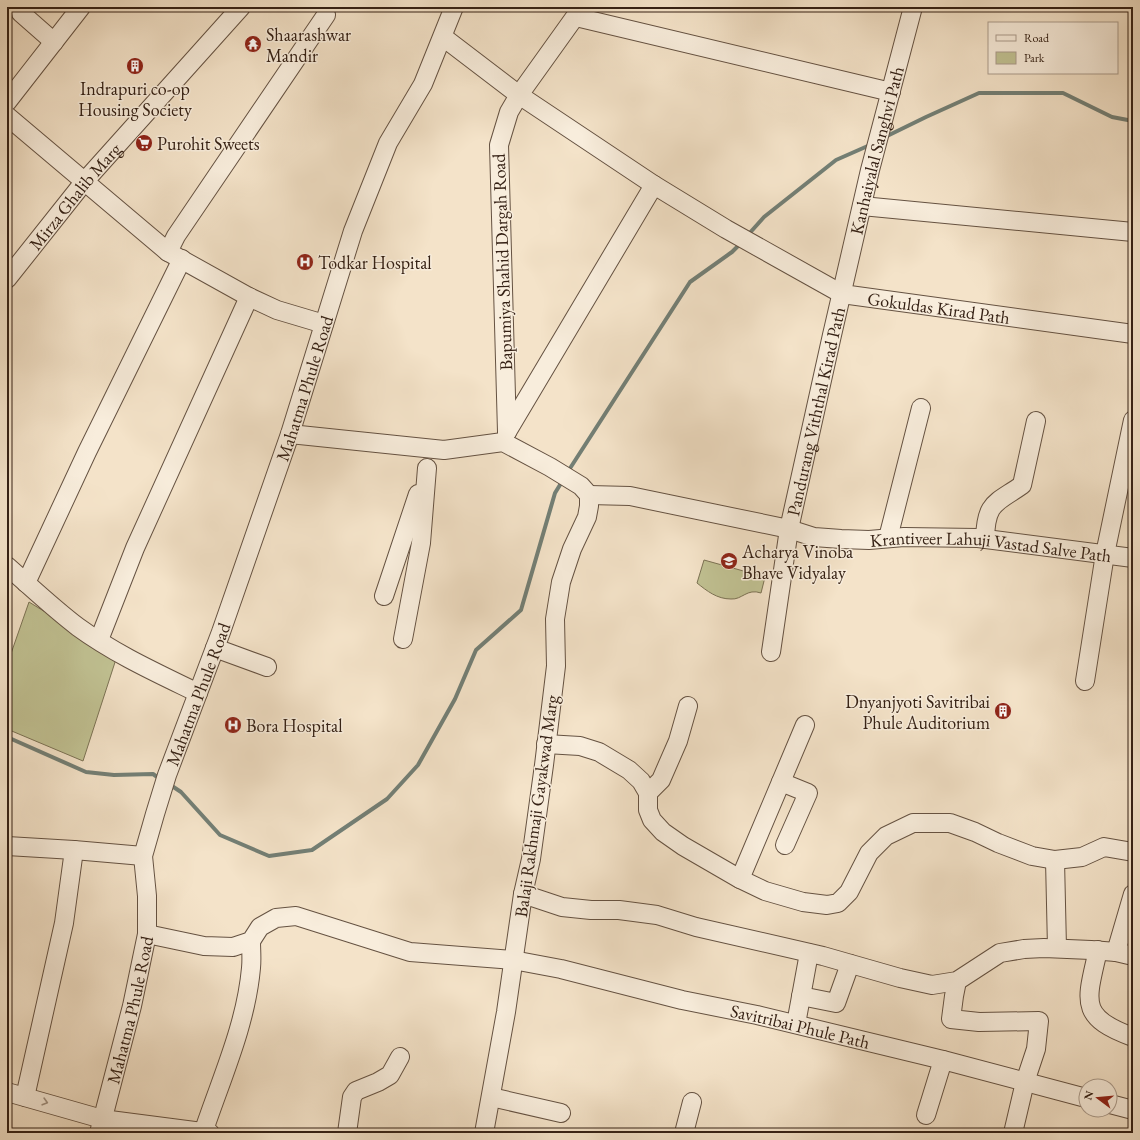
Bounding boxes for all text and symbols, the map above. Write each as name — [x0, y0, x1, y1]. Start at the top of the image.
legend — [988, 22, 1118, 74]
place label: Shaarashwar Mandir — [266, 23, 351, 67]
text: Road — [1024, 30, 1050, 46]
temple icon: Shaarashwar Mandir — [243, 34, 263, 54]
text: Park — [1024, 50, 1045, 66]
building icon: Indrapuri co-op Housing Society — [125, 56, 145, 76]
street label: Kanhaiyalal Sanghvi Path — [844, 63, 908, 237]
place label: Indrapuri co-op Housing Society — [78, 77, 192, 121]
place label: Purohit Sweets — [157, 132, 260, 155]
supermarket icon: Purohit Sweets — [134, 133, 154, 153]
street label: Mirza Ghalib Marg — [23, 137, 126, 254]
street label: Bapumiya Shahid Dargah Road — [487, 152, 517, 371]
place label: Todkar Hospital — [318, 251, 432, 274]
hospital icon: Todkar Hospital — [295, 252, 315, 272]
street label: Gokuldas Kirad Path — [866, 286, 1012, 328]
street label: Pandurang Viththal Kirad Path — [781, 304, 850, 518]
street label: Mahatma Phule Road — [270, 312, 338, 464]
street label: Krantiveer Lahuji Vastad Salve Path — [869, 525, 1113, 567]
place label: Acharya Vinoba Bhave Vidyalay — [741, 540, 854, 584]
school or university icon: Acharya Vinoba Bhave Vidyalay — [719, 551, 739, 571]
street label: Mahatma Phule Road — [160, 619, 235, 769]
place label: Dnyanjyoti Savitribai Phule Auditorium — [845, 690, 991, 734]
street label: Balaji Rakhmaji Gayakwad Marg — [509, 693, 563, 919]
building icon: Dnyanjyoti Savitribai Phule Auditorium — [993, 701, 1013, 721]
place label: Bora Hospital — [246, 714, 342, 737]
hospital icon: Bora Hospital — [223, 715, 243, 735]
street label: Mahatma Phule Road — [101, 933, 158, 1086]
street label: Savitribai Phule Path — [729, 998, 872, 1053]
north arrow — [1078, 1078, 1118, 1118]
text: N — [1080, 1089, 1096, 1101]
one-way arrow — [41, 1097, 48, 1106]

